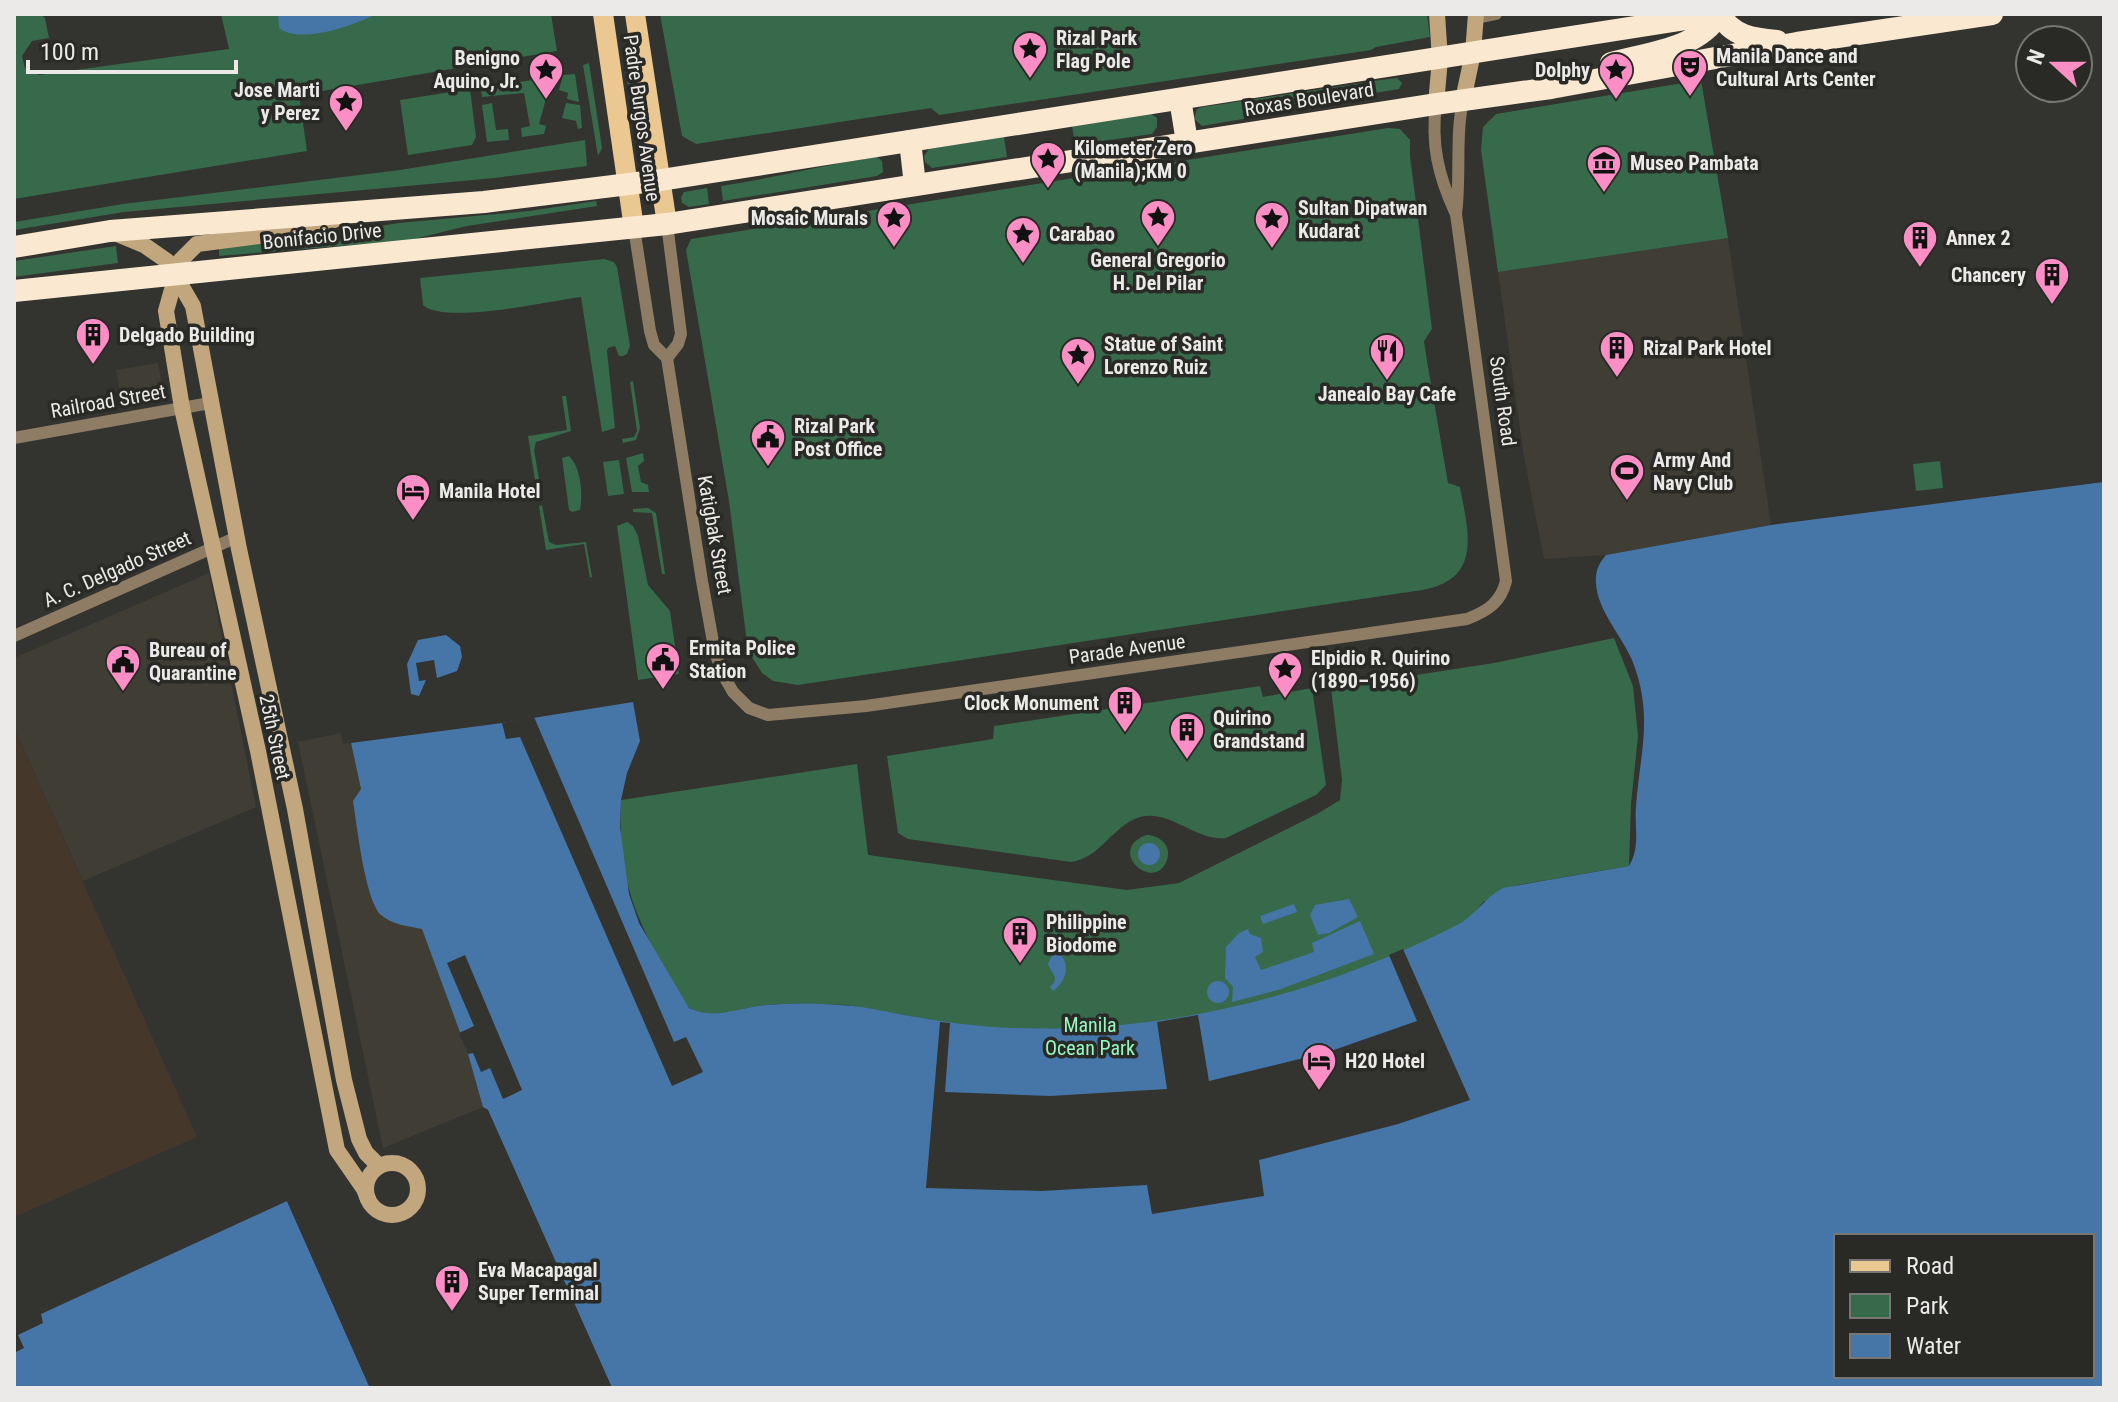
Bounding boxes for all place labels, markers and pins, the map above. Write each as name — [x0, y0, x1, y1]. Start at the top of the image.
place label: Rizal Park Flag Pole — [1056, 26, 1138, 73]
place icon: Rizal Park Flag Pole — [1011, 30, 1049, 80]
place label: Manila Dance and Cultural Arts Center — [1716, 44, 1876, 91]
place label: Benigno Aquino, Jr. — [433, 46, 520, 93]
theatre icon: Manila Dance and Cultural Arts Center — [1671, 48, 1709, 98]
place icon: Benigno Aquino, Jr. — [527, 51, 565, 101]
place icon: Dolphy — [1597, 51, 1635, 101]
place label: Dolphy — [1535, 58, 1590, 82]
place label: Jose Marti y Perez — [234, 78, 320, 125]
place icon: Jose Marti y Perez — [327, 83, 365, 133]
place label: Kilometer Zero (Manila);KM 0 — [1074, 136, 1193, 183]
place icon: Kilometer Zero (Manila);KM 0 — [1029, 140, 1067, 190]
museum icon: Museo Pambata — [1585, 144, 1623, 194]
place label: Museo Pambata — [1630, 151, 1759, 175]
place label: Sultan Dipatwan Kudarat — [1298, 196, 1427, 243]
place icon: General Gregorio H. Del Pilar — [1139, 198, 1177, 248]
place icon: Mosaic Murals — [875, 199, 913, 249]
place icon: Sultan Dipatwan Kudarat — [1253, 200, 1291, 250]
place label: Mosaic Murals — [751, 206, 868, 230]
place icon: Carabao — [1004, 215, 1042, 265]
building icon: Annex 2 — [1901, 219, 1939, 269]
place label: Carabao — [1049, 222, 1115, 246]
place label: Annex 2 — [1946, 226, 2011, 250]
place label: General Gregorio H. Del Pilar — [1090, 248, 1226, 295]
building icon: Chancery — [2033, 256, 2071, 306]
place label: Chancery — [1951, 263, 2026, 287]
building icon: Delgado Building — [74, 316, 112, 366]
place label: Delgado Building — [119, 323, 255, 347]
building icon: Rizal Park Hotel — [1598, 329, 1636, 379]
place label: Statue of Saint Lorenzo Ruiz — [1104, 332, 1223, 379]
restaurant icon: Janealo Bay Cafe — [1368, 332, 1406, 382]
place icon: Statue of Saint Lorenzo Ruiz — [1059, 336, 1097, 386]
place label: Rizal Park Hotel — [1643, 336, 1772, 360]
place label: Janealo Bay Cafe — [1318, 382, 1456, 406]
place label: Rizal Park Post Office — [794, 414, 882, 461]
public building icon: Rizal Park Post Office — [749, 418, 787, 468]
place label: Army And Navy Club — [1653, 448, 1733, 495]
sports icon: Army And Navy Club — [1608, 452, 1646, 502]
hotel icon: Manila Hotel — [394, 472, 432, 522]
place label: Manila Hotel — [439, 479, 541, 503]
place label: Ermita Police Station — [689, 636, 796, 683]
place label: Bureau of Quarantine — [149, 638, 237, 685]
public building icon: Ermita Police Station — [644, 641, 682, 691]
public building icon: Bureau of Quarantine — [104, 643, 142, 693]
place label: Elpidio R. Quirino (1890–1956) — [1311, 646, 1450, 693]
place icon: Elpidio R. Quirino (1890–1956) — [1266, 650, 1304, 700]
building icon: Clock Monument — [1106, 684, 1144, 734]
place label: Clock Monument — [964, 691, 1099, 715]
place label: Quirino Grandstand — [1213, 706, 1305, 753]
building icon: Quirino Grandstand — [1168, 711, 1206, 761]
place label: Philippine Biodome — [1046, 910, 1127, 957]
building icon: Philippine Biodome — [1001, 915, 1039, 965]
hotel icon: H20 Hotel — [1300, 1042, 1338, 1092]
place label: H20 Hotel — [1345, 1049, 1425, 1073]
place label: Eva Macapagal Super Terminal — [478, 1258, 599, 1305]
building icon: Eva Macapagal Super Terminal — [433, 1263, 471, 1313]

